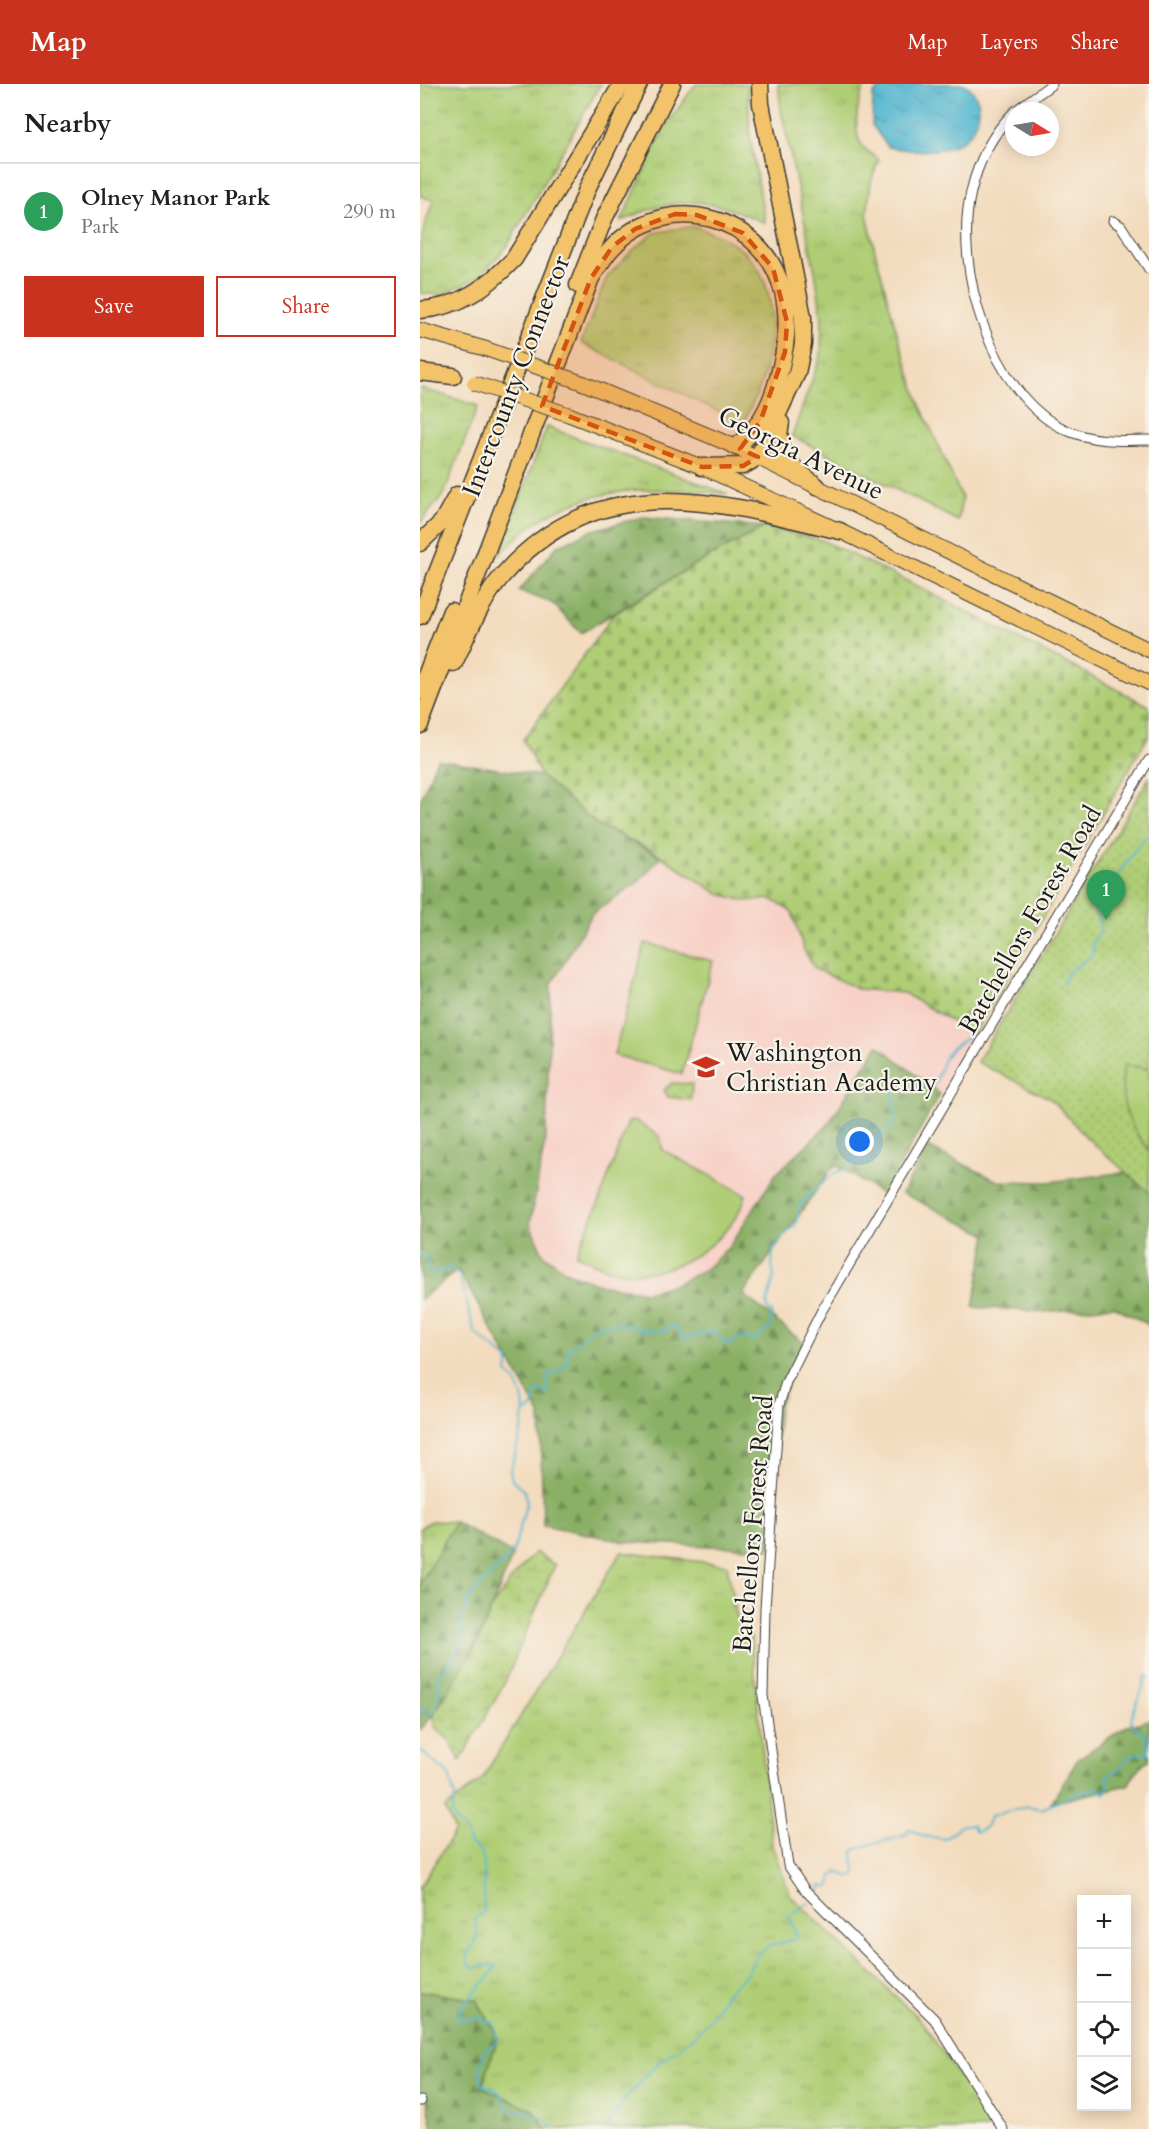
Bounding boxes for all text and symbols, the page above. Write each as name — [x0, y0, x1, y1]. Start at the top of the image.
text: Map — [30, 23, 87, 61]
text: Map — [908, 28, 948, 57]
text: Layers — [981, 28, 1038, 57]
text: Share — [1071, 28, 1119, 57]
north arrow — [1005, 102, 1059, 156]
text: Nearby — [24, 106, 112, 141]
text: Olney Manor Park — [81, 183, 270, 213]
text: 1 — [38, 198, 49, 225]
text: 290 m — [343, 198, 396, 225]
text: Park — [81, 213, 119, 240]
street label: Intercounty Connector — [454, 250, 578, 502]
button: Save — [24, 276, 204, 337]
button: Share — [216, 276, 396, 337]
street label: Georgia Avenue — [712, 398, 890, 508]
street label: Batchellors Forest Road — [950, 799, 1110, 1041]
pin: 1 — [1086, 870, 1126, 920]
place label: Washington Christian Academy — [725, 1035, 937, 1100]
school or university icon: Washington Christian Academy — [691, 1052, 721, 1082]
your location — [845, 1127, 874, 1156]
street label: Batchellors Forest Road — [724, 1393, 782, 1654]
map controls — [1077, 1895, 1131, 2111]
button: + — [1077, 1895, 1131, 1949]
button: − — [1077, 1949, 1131, 2003]
button: locate — [1077, 2003, 1131, 2057]
button: layers — [1077, 2057, 1131, 2111]

